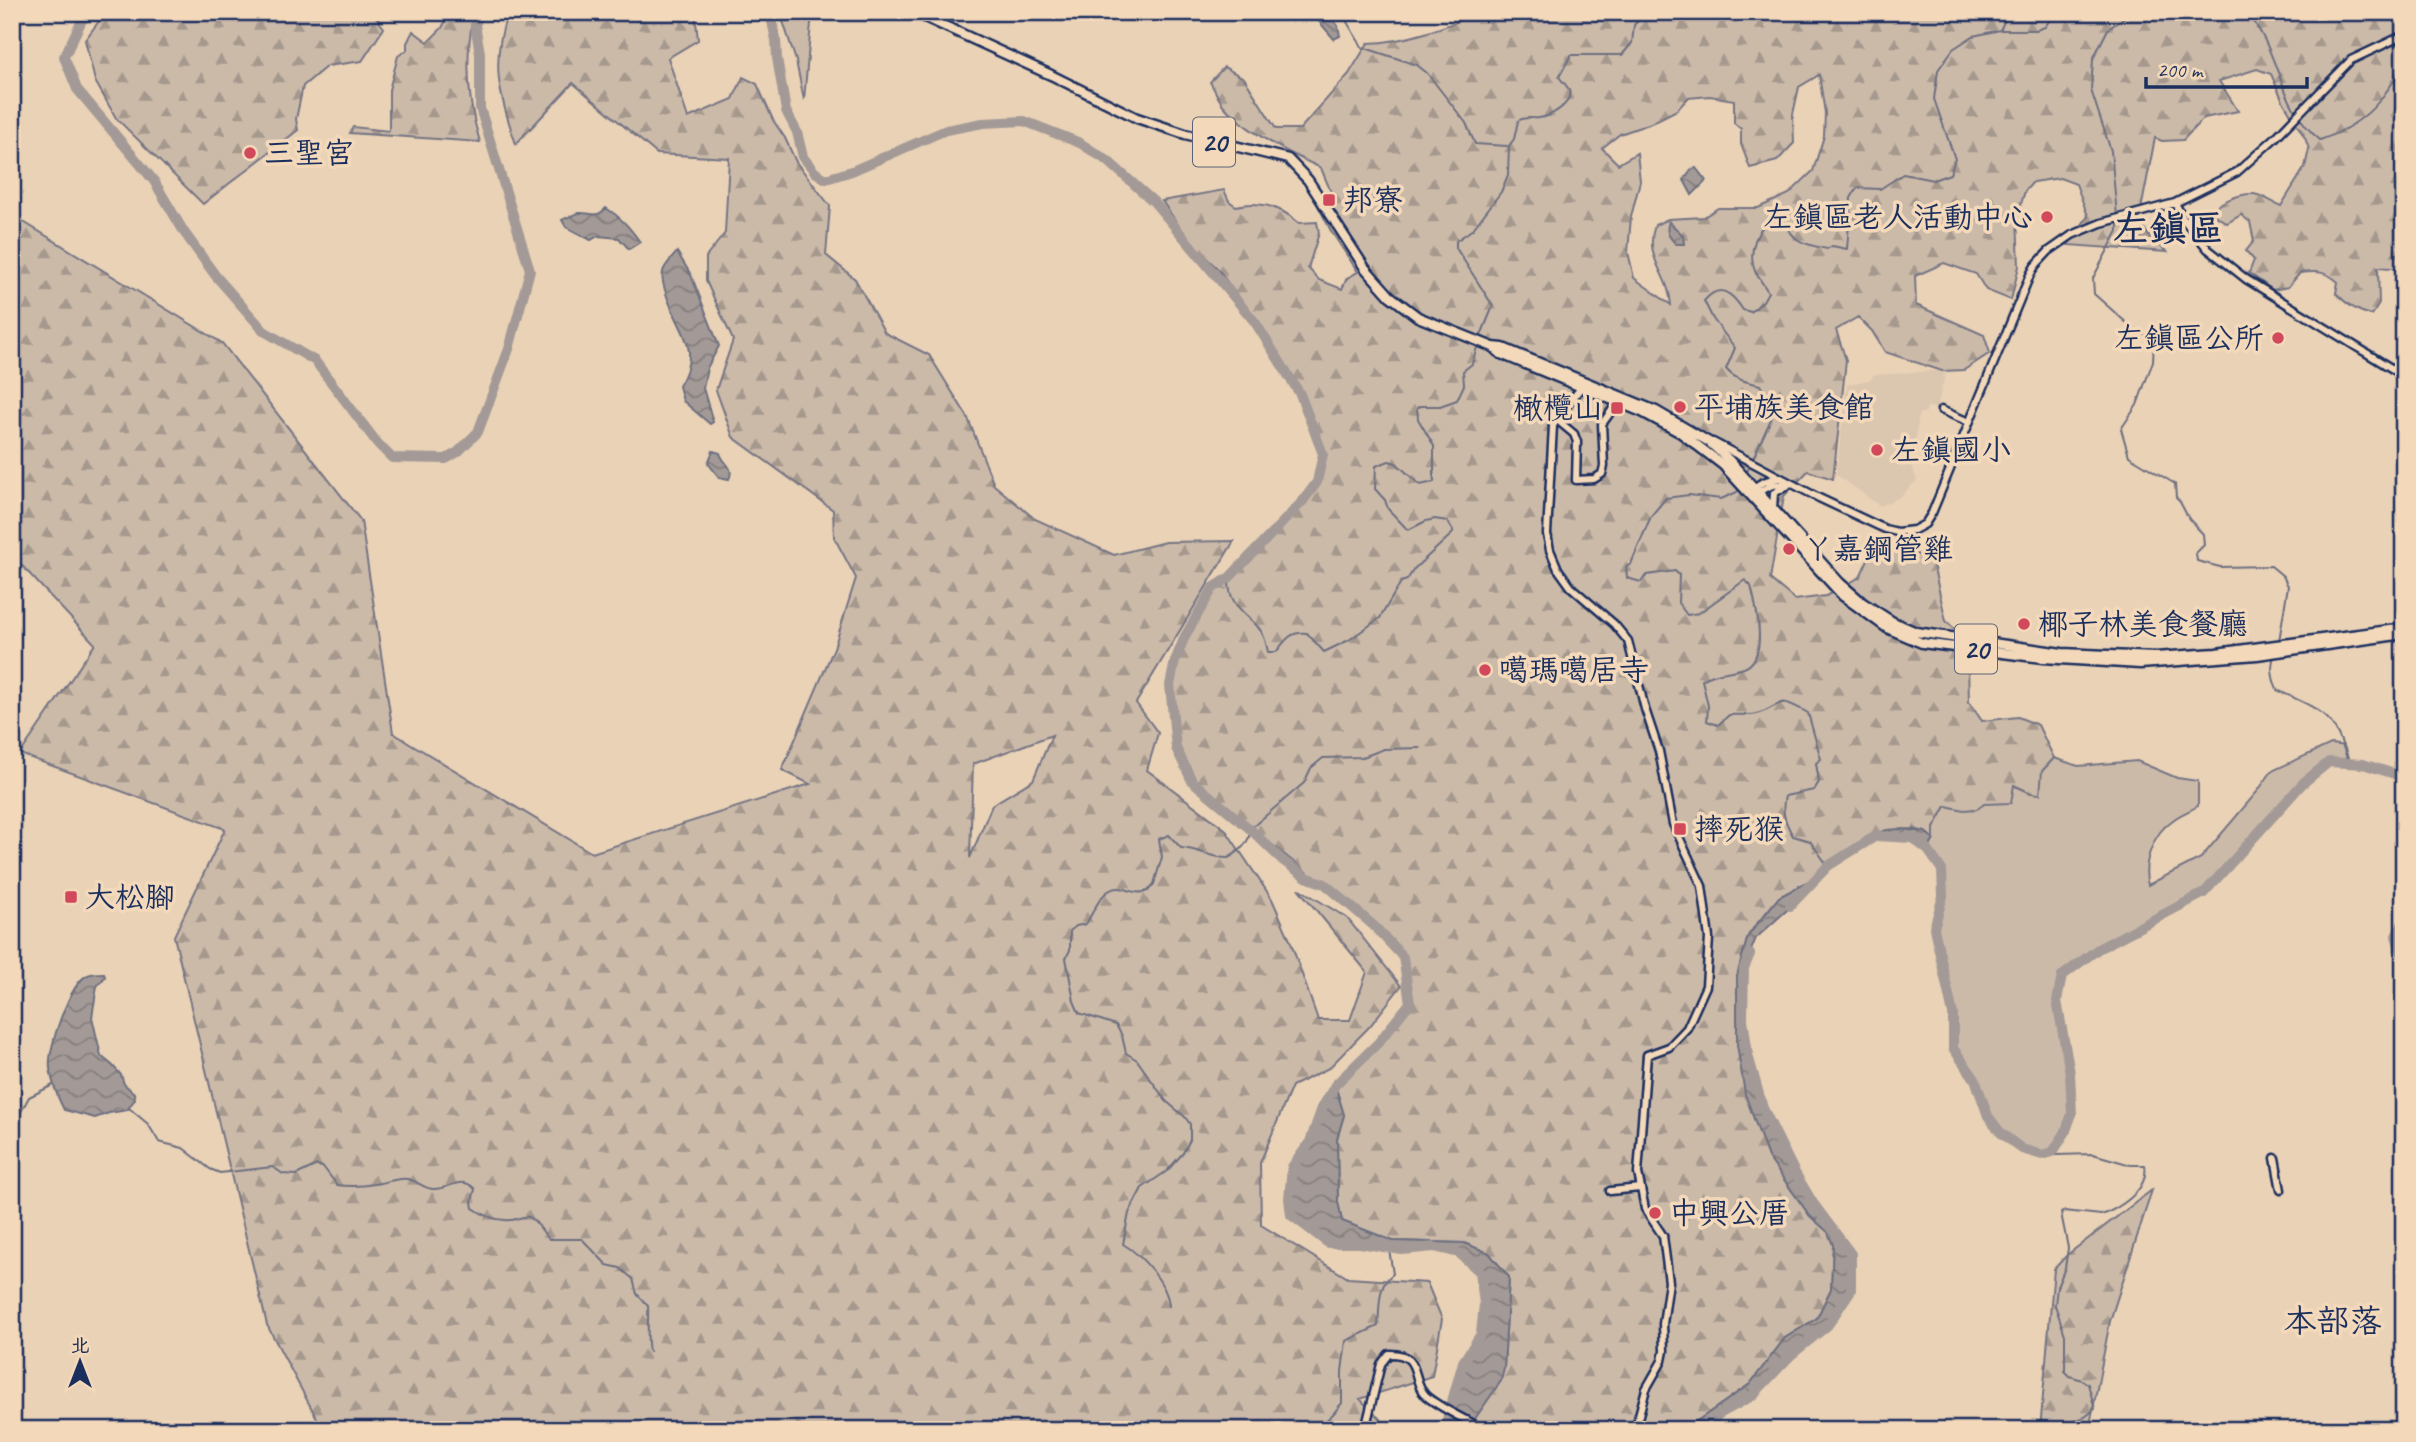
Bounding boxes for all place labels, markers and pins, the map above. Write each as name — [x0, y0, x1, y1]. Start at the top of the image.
place label: 三聖宮 — [264, 134, 354, 172]
marker: 三聖宮 — [242, 145, 258, 161]
place label: 邦寮 — [1343, 181, 1403, 219]
marker: 邦寮 — [1321, 192, 1337, 208]
place label: 左鎮區老人活動中心 — [1763, 198, 2033, 236]
marker: 左鎮區老人活動中心 — [2039, 209, 2055, 225]
place label: 左鎮區公所 — [2114, 319, 2264, 357]
marker: 左鎮區公所 — [2270, 330, 2286, 346]
place label: 平埔族美食館 — [1694, 388, 1874, 426]
place label: 橄欖山 — [1513, 389, 1603, 427]
marker: 平埔族美食館 — [1672, 399, 1688, 415]
marker: 橄欖山 — [1609, 400, 1625, 416]
place label: 左鎮國小 — [1891, 431, 2011, 469]
marker: 左鎮國小 — [1869, 442, 1885, 458]
place label: ㄚ嘉鋼管雞 — [1803, 530, 1953, 568]
marker: ㄚ嘉鋼管雞 — [1781, 541, 1797, 557]
place label: 椰子林美食餐廳 — [2038, 605, 2248, 643]
marker: 椰子林美食餐廳 — [2016, 616, 2032, 632]
place label: 噶瑪噶居寺 — [1499, 651, 1649, 689]
marker: 噶瑪噶居寺 — [1477, 662, 1493, 678]
place label: 摔死猴 — [1694, 810, 1784, 848]
marker: 摔死猴 — [1672, 821, 1688, 837]
place label: 大松腳 — [85, 878, 175, 916]
marker: 大松腳 — [63, 889, 79, 905]
place label: 中興公厝 — [1669, 1194, 1789, 1232]
marker: 中興公厝 — [1647, 1205, 1663, 1221]

